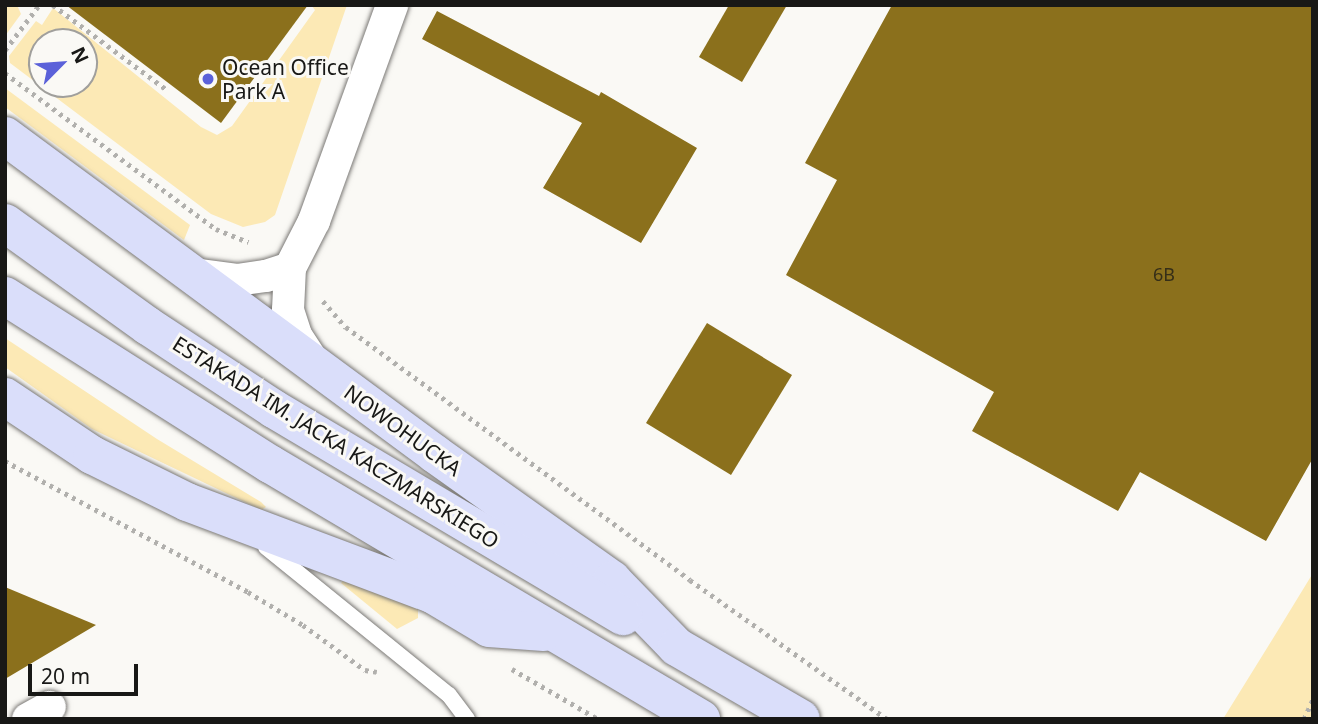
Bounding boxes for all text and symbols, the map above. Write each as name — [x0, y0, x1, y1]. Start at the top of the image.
north arrow — [28, 28, 98, 98]
text: N — [65, 42, 95, 67]
place label: Ocean Office Park A — [222, 54, 349, 104]
marker: Ocean Office Park A — [200, 71, 216, 87]
house number: 6B — [1153, 263, 1175, 285]
street label: ESTAKADA IM. JACKA KACZMARSKIEGO — [168, 331, 504, 553]
street label: NOWOHUCKA — [340, 379, 466, 481]
scale bar — [32, 650, 142, 694]
text: 20 m — [41, 662, 90, 690]

